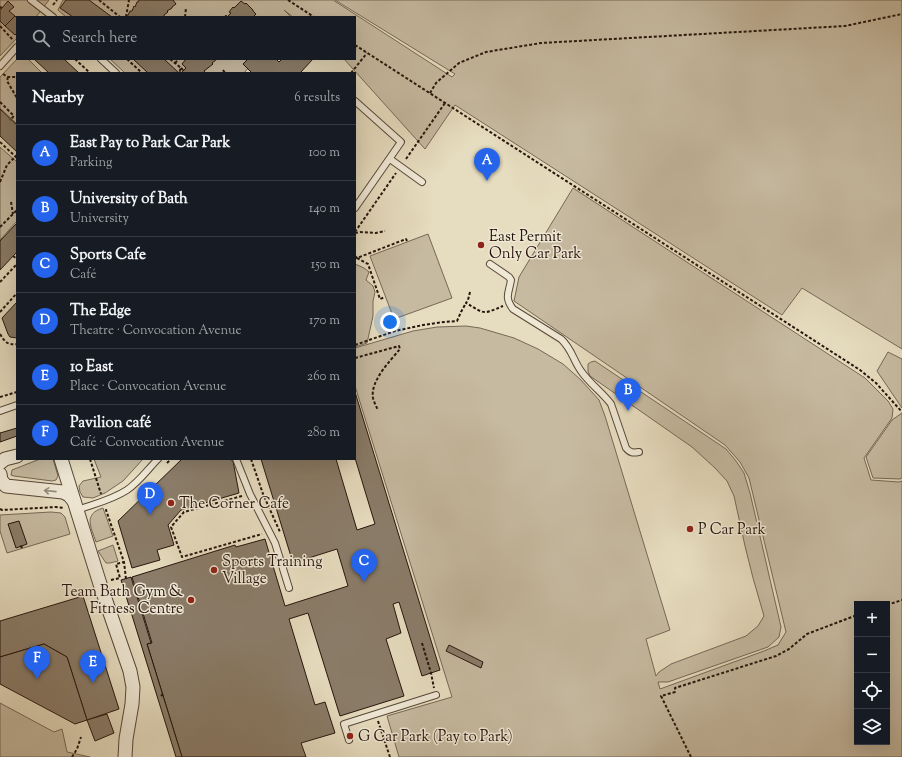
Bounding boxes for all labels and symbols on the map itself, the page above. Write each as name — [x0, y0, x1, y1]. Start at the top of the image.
pin: A — [474, 148, 500, 181]
place label: East Permit Only Car Park — [489, 227, 581, 265]
marker: East Permit Only Car Park — [476, 240, 486, 250]
your location — [380, 312, 400, 332]
pin: B — [615, 378, 641, 411]
pin: D — [137, 482, 163, 515]
one-way arrow — [44, 487, 57, 495]
place label: The Corner Cafe — [179, 494, 289, 515]
marker: The Corner Cafe — [166, 498, 176, 508]
place label: P Car Park — [698, 520, 766, 541]
marker: P Car Park — [685, 524, 695, 534]
pin: C — [351, 549, 377, 582]
place label: Sports Training Village — [222, 552, 323, 590]
marker: Sports Training Village — [209, 565, 219, 575]
place label: Team Bath Gym & Fitness Centre — [61, 582, 184, 620]
marker: Team Bath Gym & Fitness Centre — [186, 595, 196, 605]
pin: F — [24, 646, 50, 679]
pin: E — [80, 650, 106, 683]
place label: G Car Park (Pay to Park) — [358, 727, 513, 748]
marker: G Car Park (Pay to Park) — [345, 731, 355, 741]

